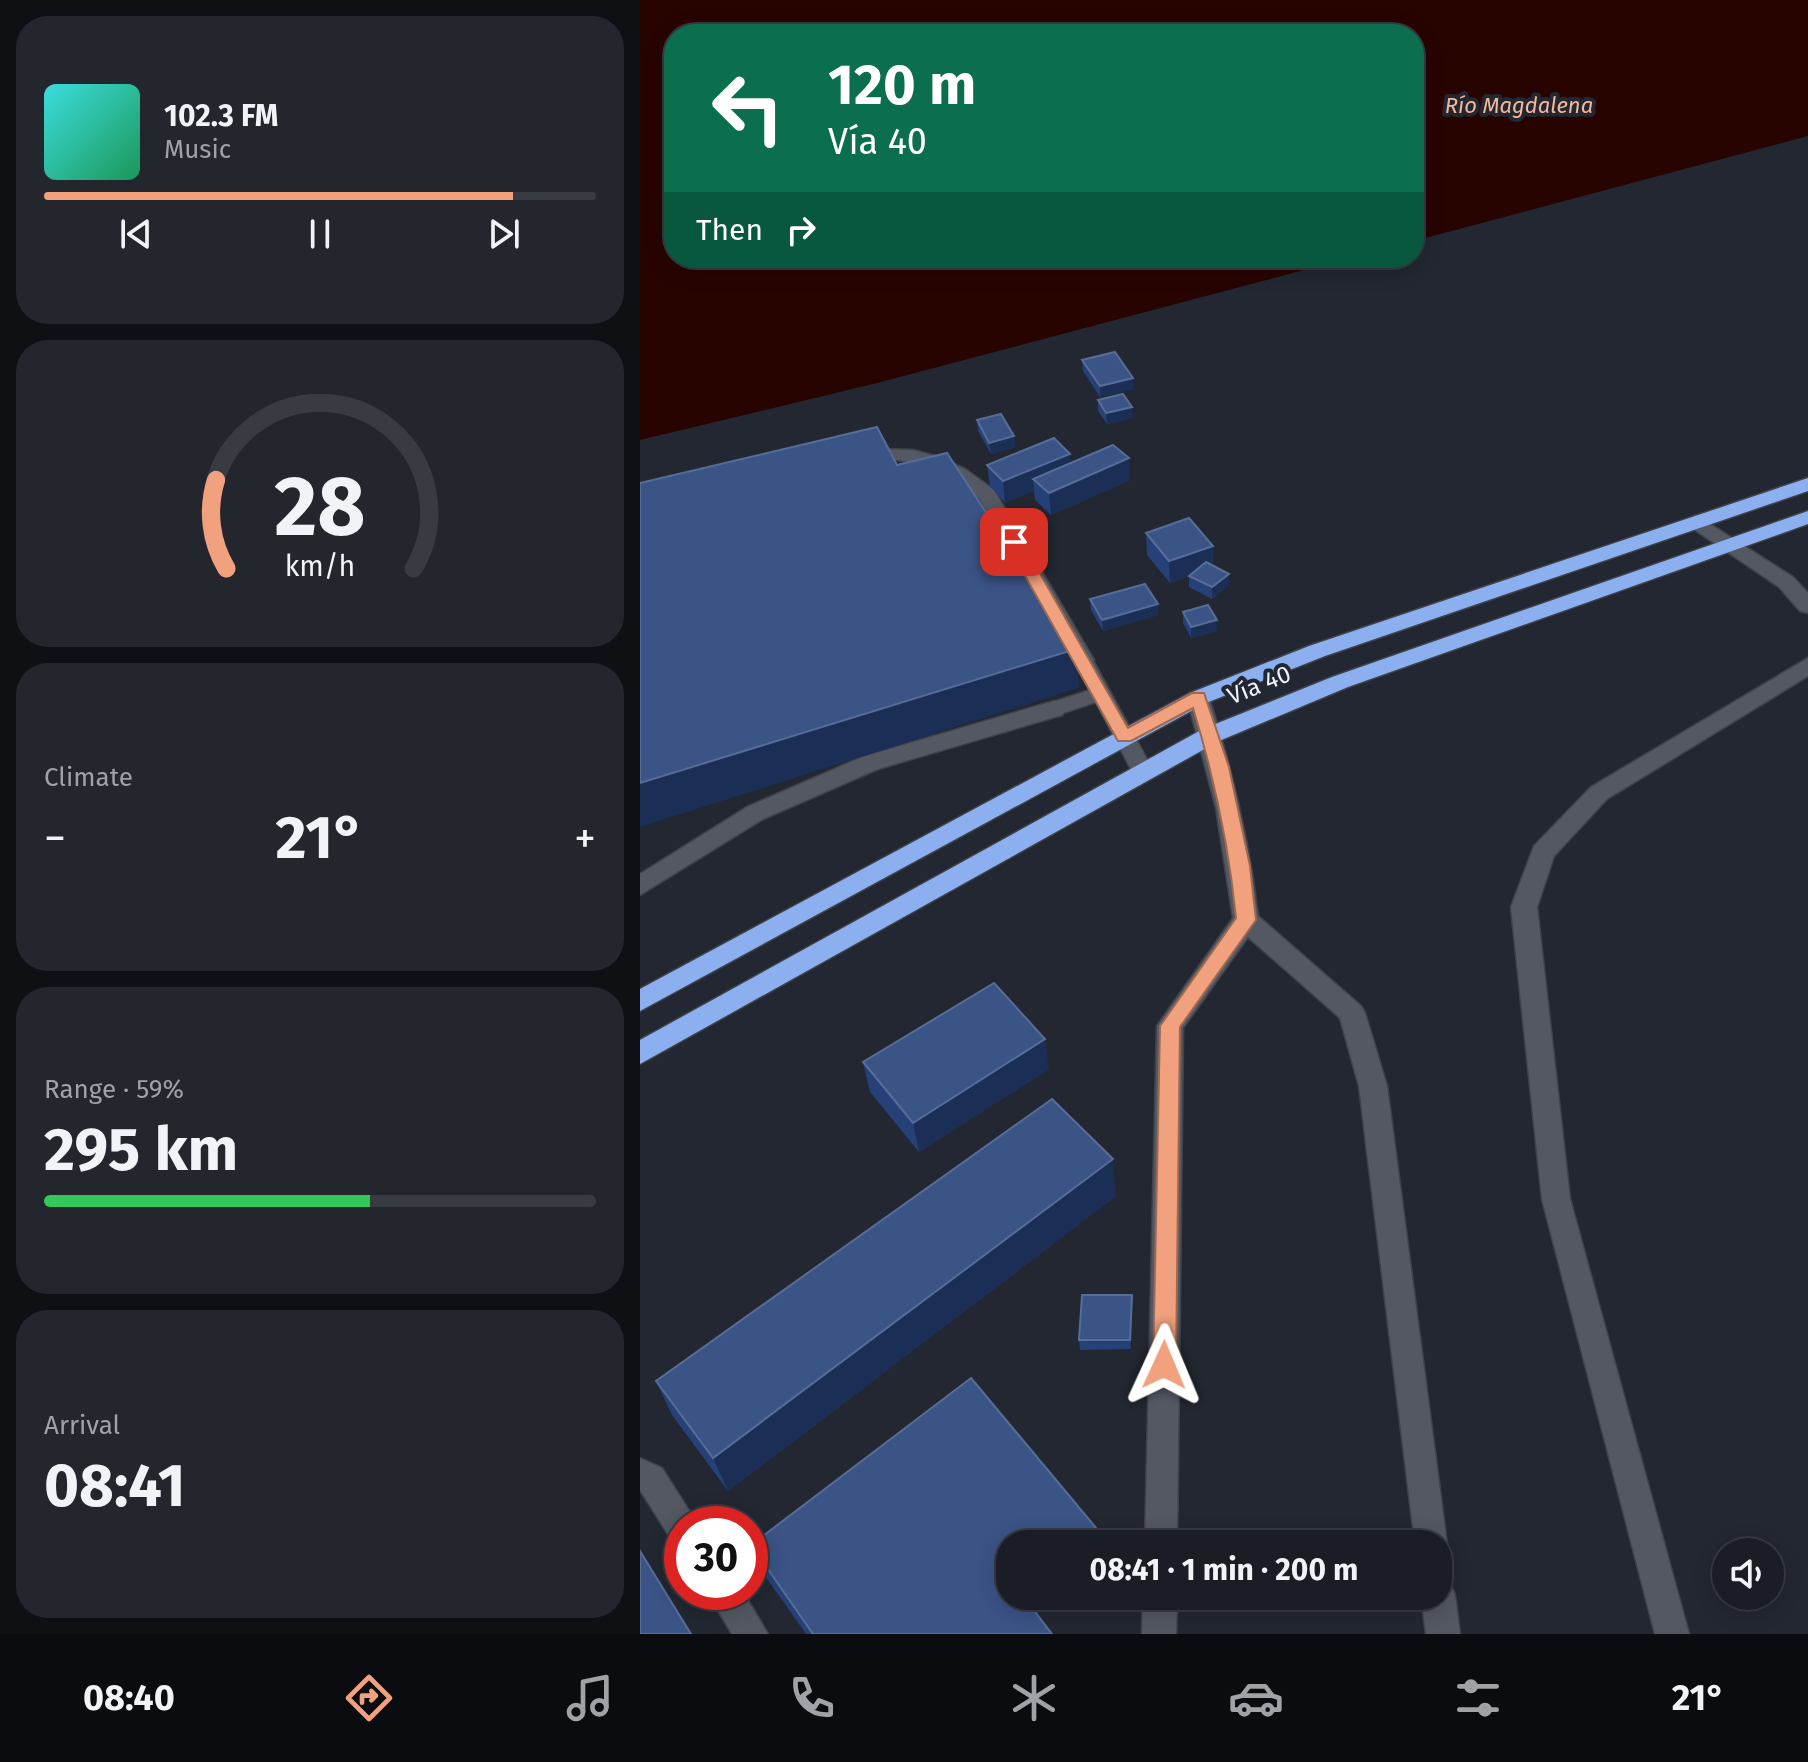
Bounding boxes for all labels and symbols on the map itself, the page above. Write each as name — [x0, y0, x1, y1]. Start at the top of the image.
water label: Río Magdalena — [1445, 92, 1593, 119]
pin — [980, 508, 1048, 576]
street label: Vía 40 — [1223, 660, 1295, 710]
position arrow — [1122, 1323, 1206, 1407]
speed limit sign: 30 — [664, 1506, 768, 1610]

